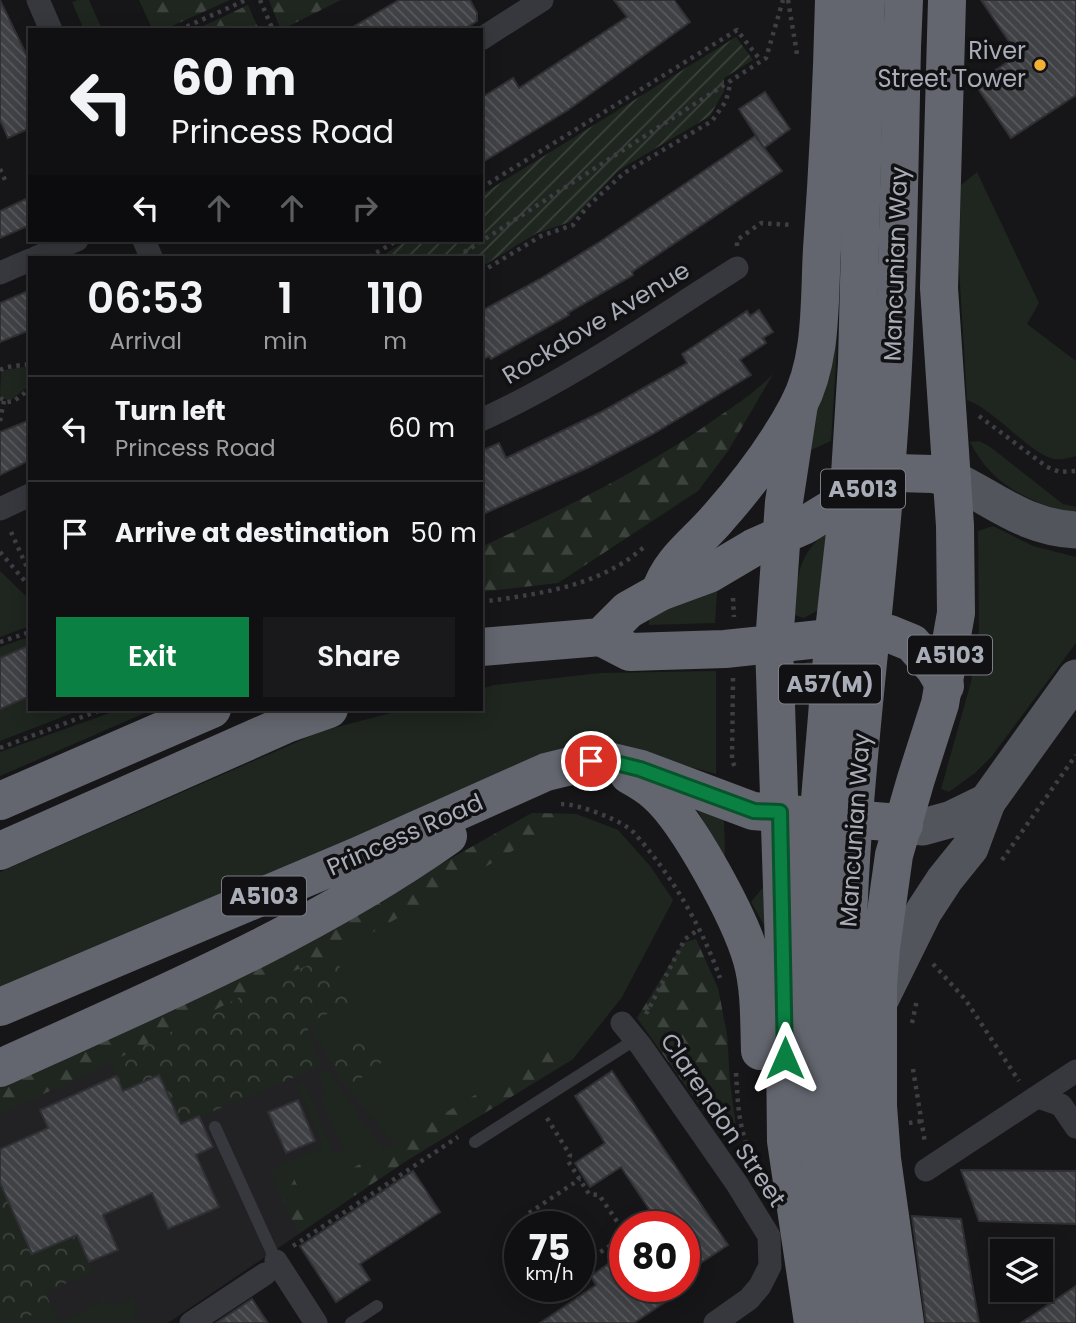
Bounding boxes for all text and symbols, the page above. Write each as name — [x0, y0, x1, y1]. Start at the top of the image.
place label: River Street Tower — [877, 34, 1026, 95]
text: 60 m — [171, 44, 296, 112]
icon: left — [56, 56, 147, 147]
marker: River Street Tower — [1032, 57, 1048, 73]
text: Princess Road — [171, 109, 394, 154]
street label: Mancunian Way — [876, 166, 915, 362]
icon: left — [127, 189, 165, 227]
icon: ahead — [200, 189, 238, 227]
icon: ahead — [273, 189, 311, 227]
icon: right — [346, 189, 384, 227]
street label: Rockdove Avenue — [496, 253, 696, 392]
text: 06:53 — [87, 269, 204, 328]
text: 1 — [278, 269, 293, 328]
text: 110 — [366, 269, 424, 328]
text: Arrival — [109, 325, 182, 357]
text: min — [263, 325, 307, 357]
text: m — [383, 325, 407, 357]
text: Turn left — [115, 393, 226, 429]
icon: left — [56, 410, 94, 448]
text: 60 m — [388, 410, 455, 446]
text: Princess Road — [115, 432, 275, 464]
road number: A5013 — [821, 470, 905, 509]
icon: arrive — [56, 515, 94, 553]
text: Arrive at destination — [115, 515, 390, 551]
text: 50 m — [411, 515, 477, 551]
button: Exit — [56, 617, 249, 697]
button: Share — [263, 617, 455, 697]
road number: A5103 — [908, 636, 992, 674]
road number: A57(M) — [779, 664, 881, 704]
pin — [561, 731, 621, 791]
street label: Mancunian Way — [831, 731, 878, 928]
icon: arrive — [572, 742, 610, 780]
street label: Princess Road — [322, 785, 488, 884]
road number: A5103 — [222, 876, 306, 916]
position arrow — [748, 1021, 822, 1095]
street label: Clarendon Street — [653, 1026, 794, 1213]
speed limit sign: 80 — [609, 1211, 700, 1302]
text: 75 — [529, 1223, 570, 1272]
map controls — [990, 1239, 1053, 1302]
button: layers — [990, 1239, 1053, 1302]
text: km/h — [526, 1261, 573, 1286]

